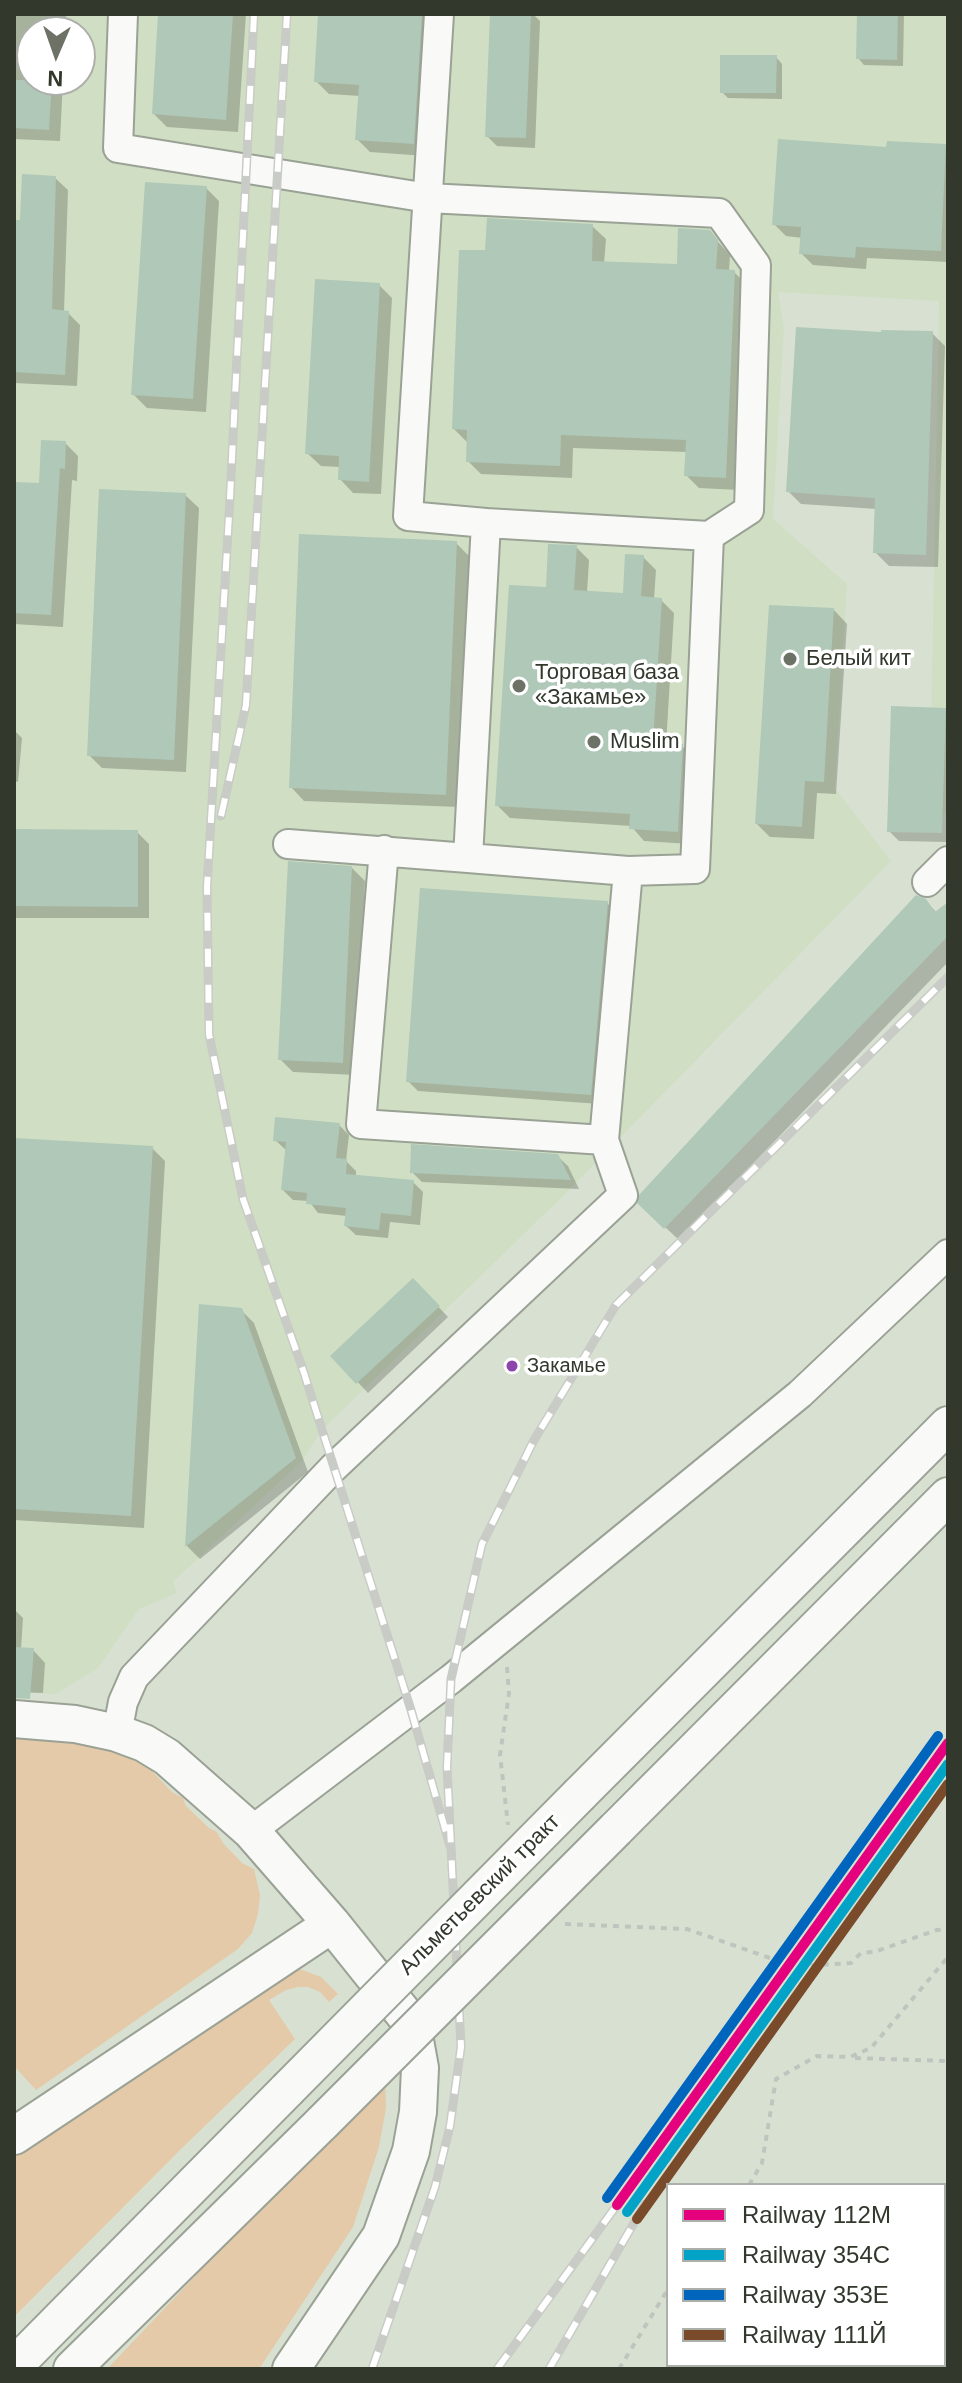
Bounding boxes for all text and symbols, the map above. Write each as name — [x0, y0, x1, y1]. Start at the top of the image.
north arrow — [16, 16, 96, 96]
text: N — [47, 66, 64, 91]
place label: Белый кит — [806, 646, 911, 672]
marker: Белый кит — [781, 650, 799, 668]
place label: Торговая база «Закамье» — [535, 660, 679, 712]
marker: Торговая база «Закамье» — [510, 677, 528, 695]
place label: Muslim — [610, 729, 680, 755]
marker: Muslim — [585, 733, 603, 751]
place label: Закамье — [527, 1354, 606, 1378]
marker: Закамье — [504, 1358, 520, 1374]
street label: Альметьевский тракт — [394, 1809, 566, 1981]
legend — [666, 2183, 946, 2367]
text: Railway 112М — [742, 2201, 891, 2228]
text: Railway 354С — [742, 2241, 890, 2268]
text: Railway 353Е — [742, 2281, 889, 2308]
text: Railway 111Й — [742, 2321, 886, 2348]

